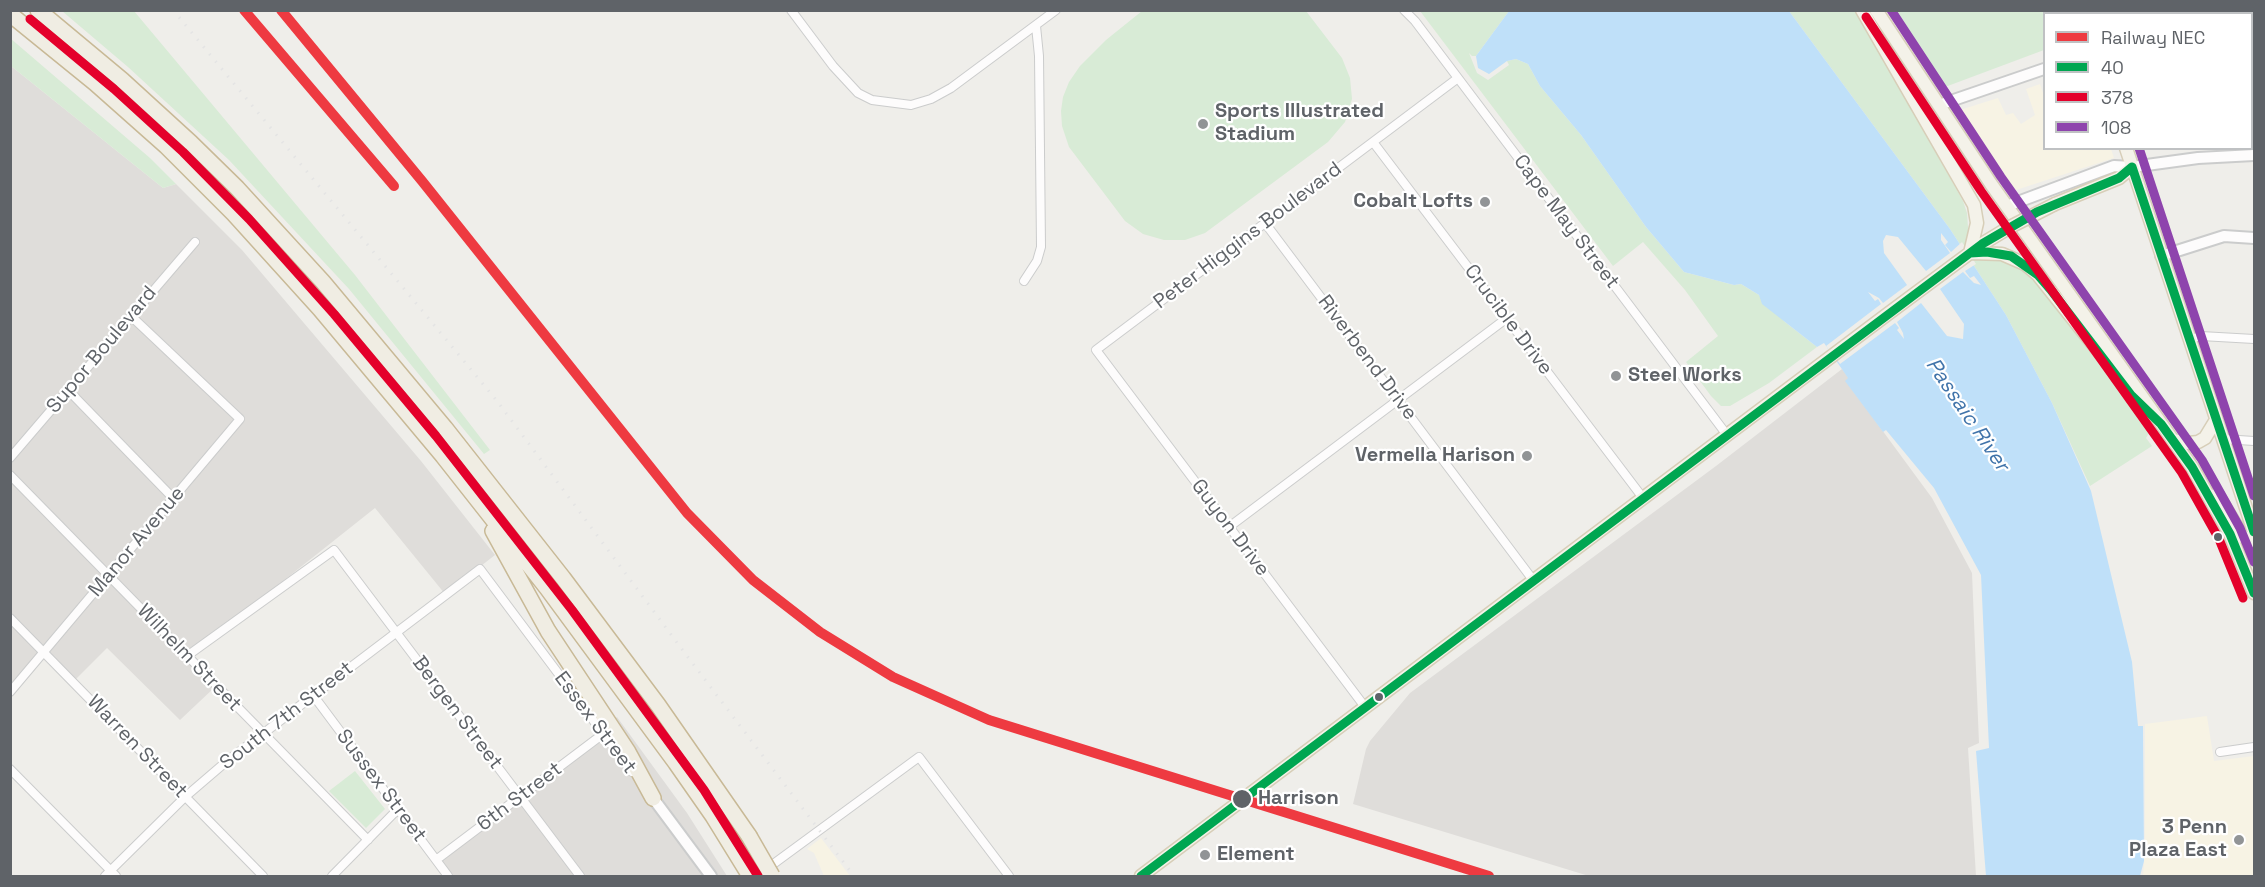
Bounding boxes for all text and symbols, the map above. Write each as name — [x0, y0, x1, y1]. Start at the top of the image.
legend — [2043, 12, 2253, 150]
text: Railway NEC — [2101, 26, 2205, 49]
text: 40 — [2101, 56, 2124, 79]
text: 378 — [2101, 86, 2133, 109]
place label: Sports Illustrated Stadium — [1215, 100, 1384, 147]
text: 108 — [2101, 116, 2131, 139]
marker: Sports Illustrated Stadium — [1196, 117, 1210, 131]
street label: Cape May Street — [1508, 150, 1624, 294]
street label: Peter Higgins Boulevard — [1149, 157, 1347, 315]
place label: Cobalt Lofts — [1353, 190, 1473, 214]
marker: Cobalt Lofts — [1478, 195, 1492, 209]
street label: Crucible Drive — [1459, 260, 1557, 380]
street label: Supor Boulevard — [42, 282, 162, 418]
street label: Riverbend Drive — [1312, 291, 1422, 425]
water label: Passaic River — [1920, 354, 2014, 476]
place label: Steel Works — [1628, 364, 1742, 388]
marker: Steel Works — [1609, 369, 1623, 383]
place label: Vermella Harison — [1355, 444, 1515, 468]
marker: Vermella Harison — [1520, 449, 1534, 463]
street label: Guyon Drive — [1186, 475, 1274, 581]
street label: Manor Avenue — [84, 482, 190, 602]
unlabelled marker — [2212, 531, 2224, 543]
street label: Wilhelm Street — [132, 599, 246, 717]
street label: Bergen Street — [407, 652, 507, 774]
street label: South 7th Street — [216, 657, 358, 775]
street label: Essex Street — [549, 667, 641, 779]
street label: Warren Street — [82, 691, 192, 803]
unlabelled marker — [1373, 691, 1385, 703]
street label: Sussex Street — [331, 725, 431, 847]
street label: 6th Street — [473, 757, 567, 837]
place label: Harrison — [1258, 787, 1339, 811]
marker: Harrison — [1231, 788, 1253, 810]
place label: 3 Penn Plaza East — [2129, 816, 2227, 863]
marker: 3 Penn Plaza East — [2232, 833, 2246, 847]
place label: Element — [1217, 843, 1295, 867]
marker: Element — [1198, 848, 1212, 862]

